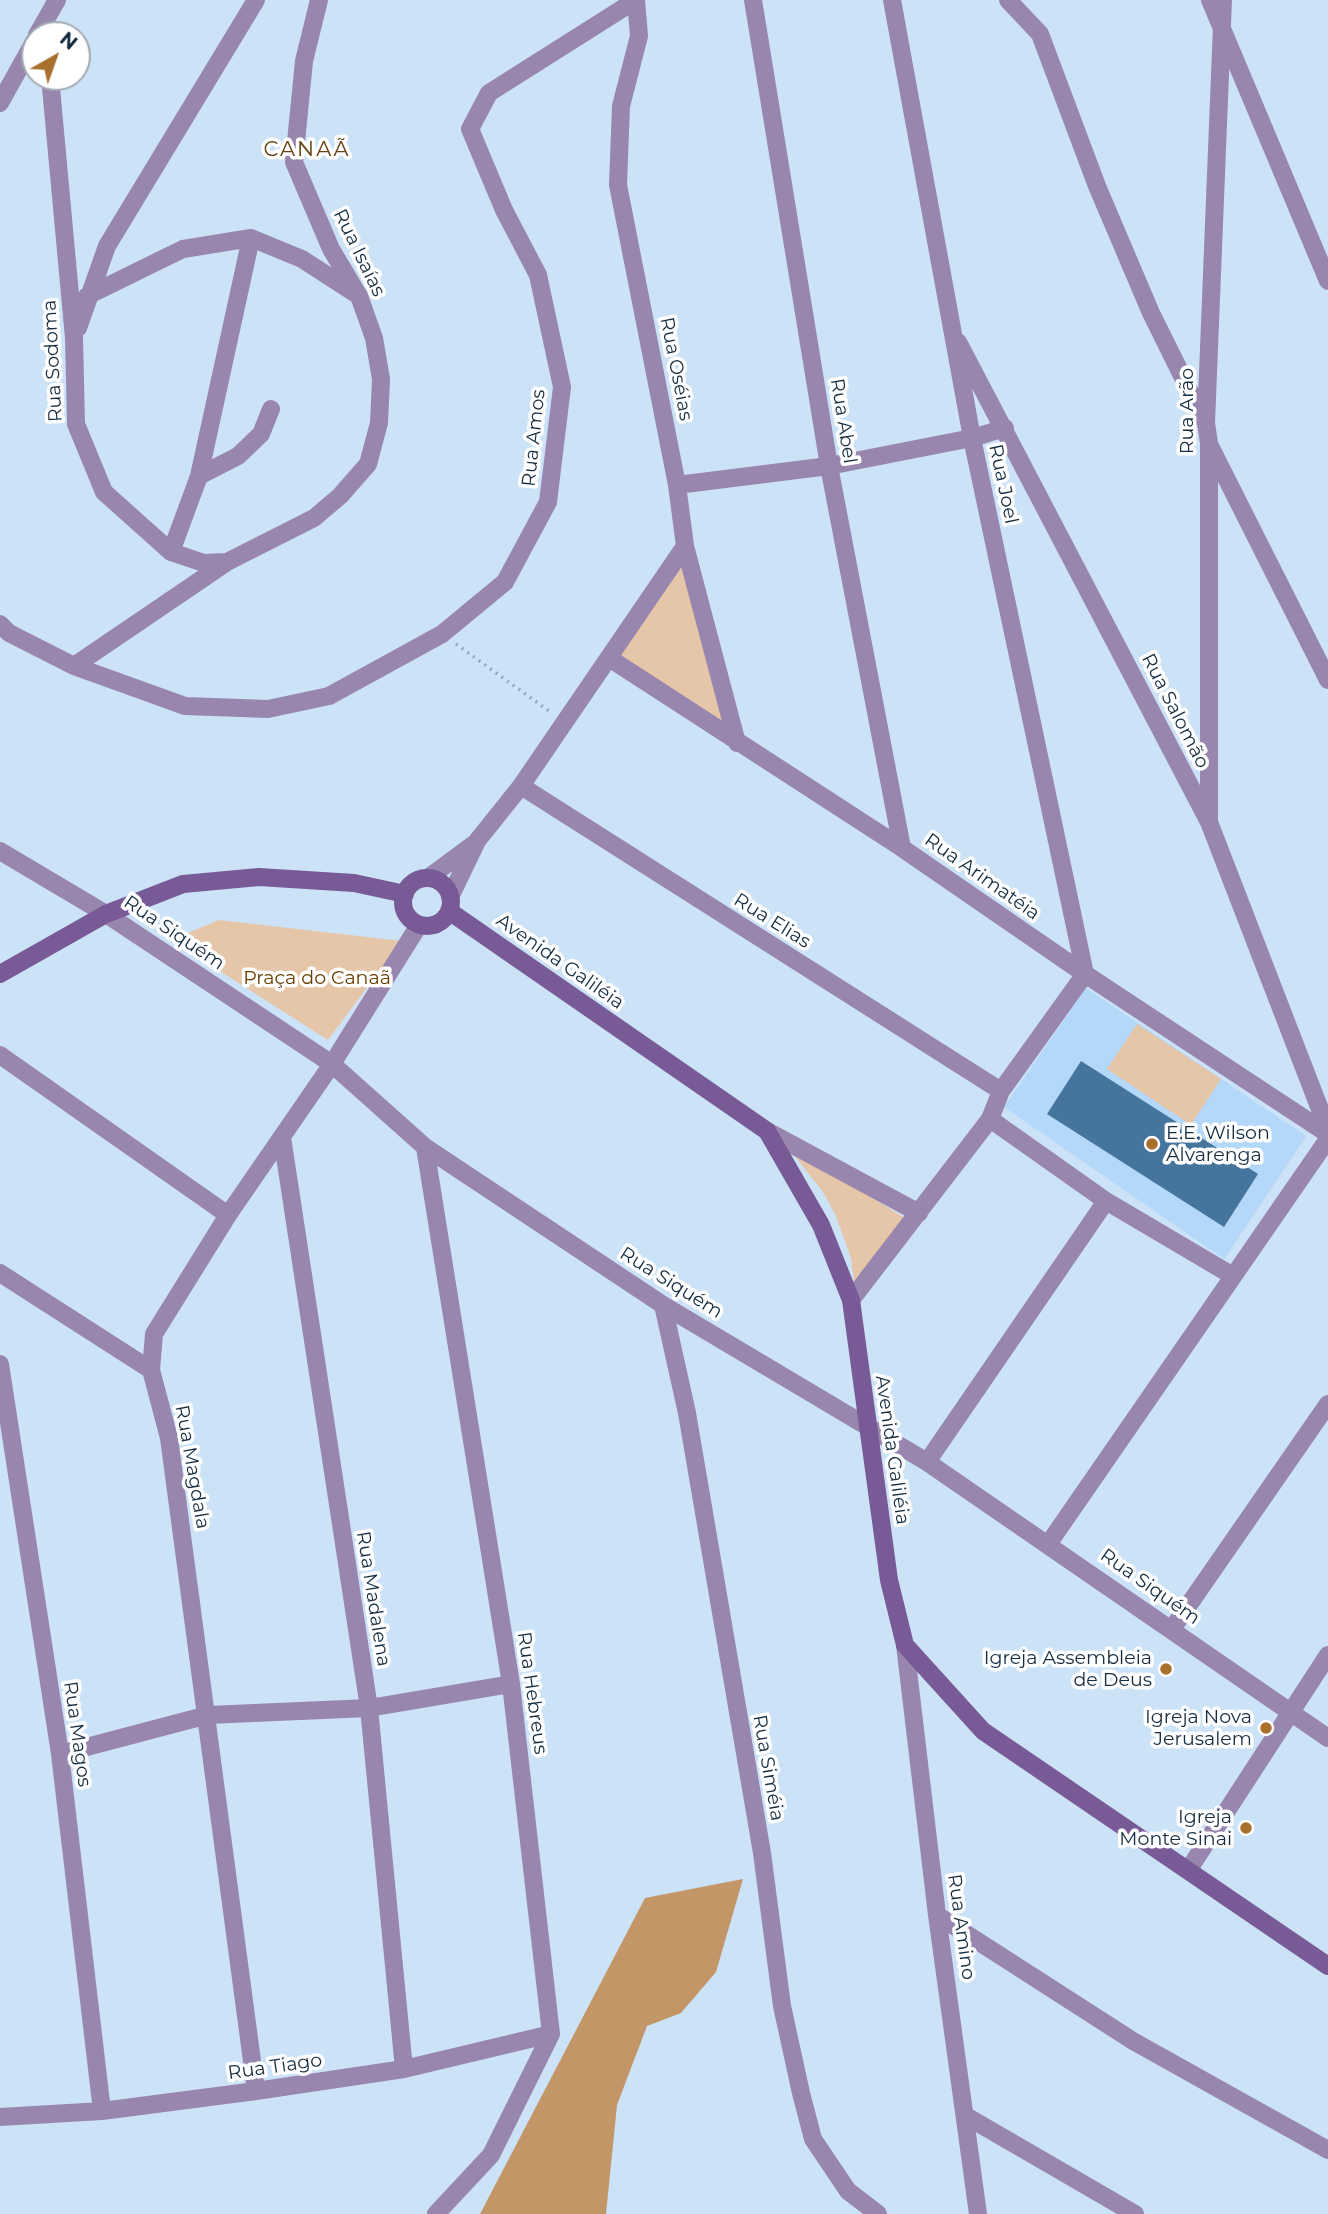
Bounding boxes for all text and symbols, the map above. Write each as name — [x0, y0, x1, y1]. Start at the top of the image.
north arrow — [21, 21, 91, 91]
text: N — [55, 27, 82, 55]
district label: CANAÃ — [264, 137, 350, 163]
street label: Rua Isaías — [328, 206, 390, 300]
street label: Rua Sodoma — [38, 299, 68, 423]
street label: Rua Oséias — [655, 315, 697, 423]
street label: Rua Arão — [1176, 368, 1198, 454]
street label: Rua Abel — [825, 377, 861, 465]
street label: Rua Amos — [518, 388, 550, 488]
street label: Rua Joel — [983, 442, 1023, 526]
street label: Rua Salomão — [1136, 650, 1214, 772]
street label: Rua Arimatéia — [920, 829, 1044, 925]
street label: Rua Elias — [729, 889, 815, 953]
street label: Rua Siquém — [119, 891, 229, 975]
street label: Avenida Galiléia — [492, 909, 628, 1015]
park label: Praça do Canaã — [243, 967, 391, 989]
place label: E.E. Wilson Alvarenga — [1166, 1122, 1270, 1166]
marker: E.E. Wilson Alvarenga — [1144, 1136, 1160, 1152]
street label: Rua Siquém — [615, 1242, 727, 1324]
street label: Avenida Galiléia — [870, 1374, 914, 1526]
street label: Rua Magdala — [170, 1403, 214, 1531]
street label: Rua Madalena — [351, 1530, 395, 1668]
street label: Rua Siquém — [1096, 1544, 1204, 1630]
street label: Rua Hebreus — [512, 1630, 552, 1756]
place label: Igreja Assembleia de Deus — [984, 1647, 1152, 1691]
marker: Igreja Assembleia de Deus — [1158, 1661, 1174, 1677]
street label: Rua Magos — [58, 1680, 96, 1788]
place label: Igreja Nova Jerusalem — [1145, 1706, 1252, 1750]
street label: Rua Siméia — [747, 1713, 789, 1823]
marker: Igreja Nova Jerusalem — [1258, 1720, 1274, 1736]
place label: Igreja Monte Sinai — [1119, 1806, 1232, 1850]
marker: Igreja Monte Sinai — [1238, 1820, 1254, 1836]
street label: Rua Amino — [942, 1873, 980, 1981]
street label: Rua Tiago — [226, 2049, 324, 2085]

